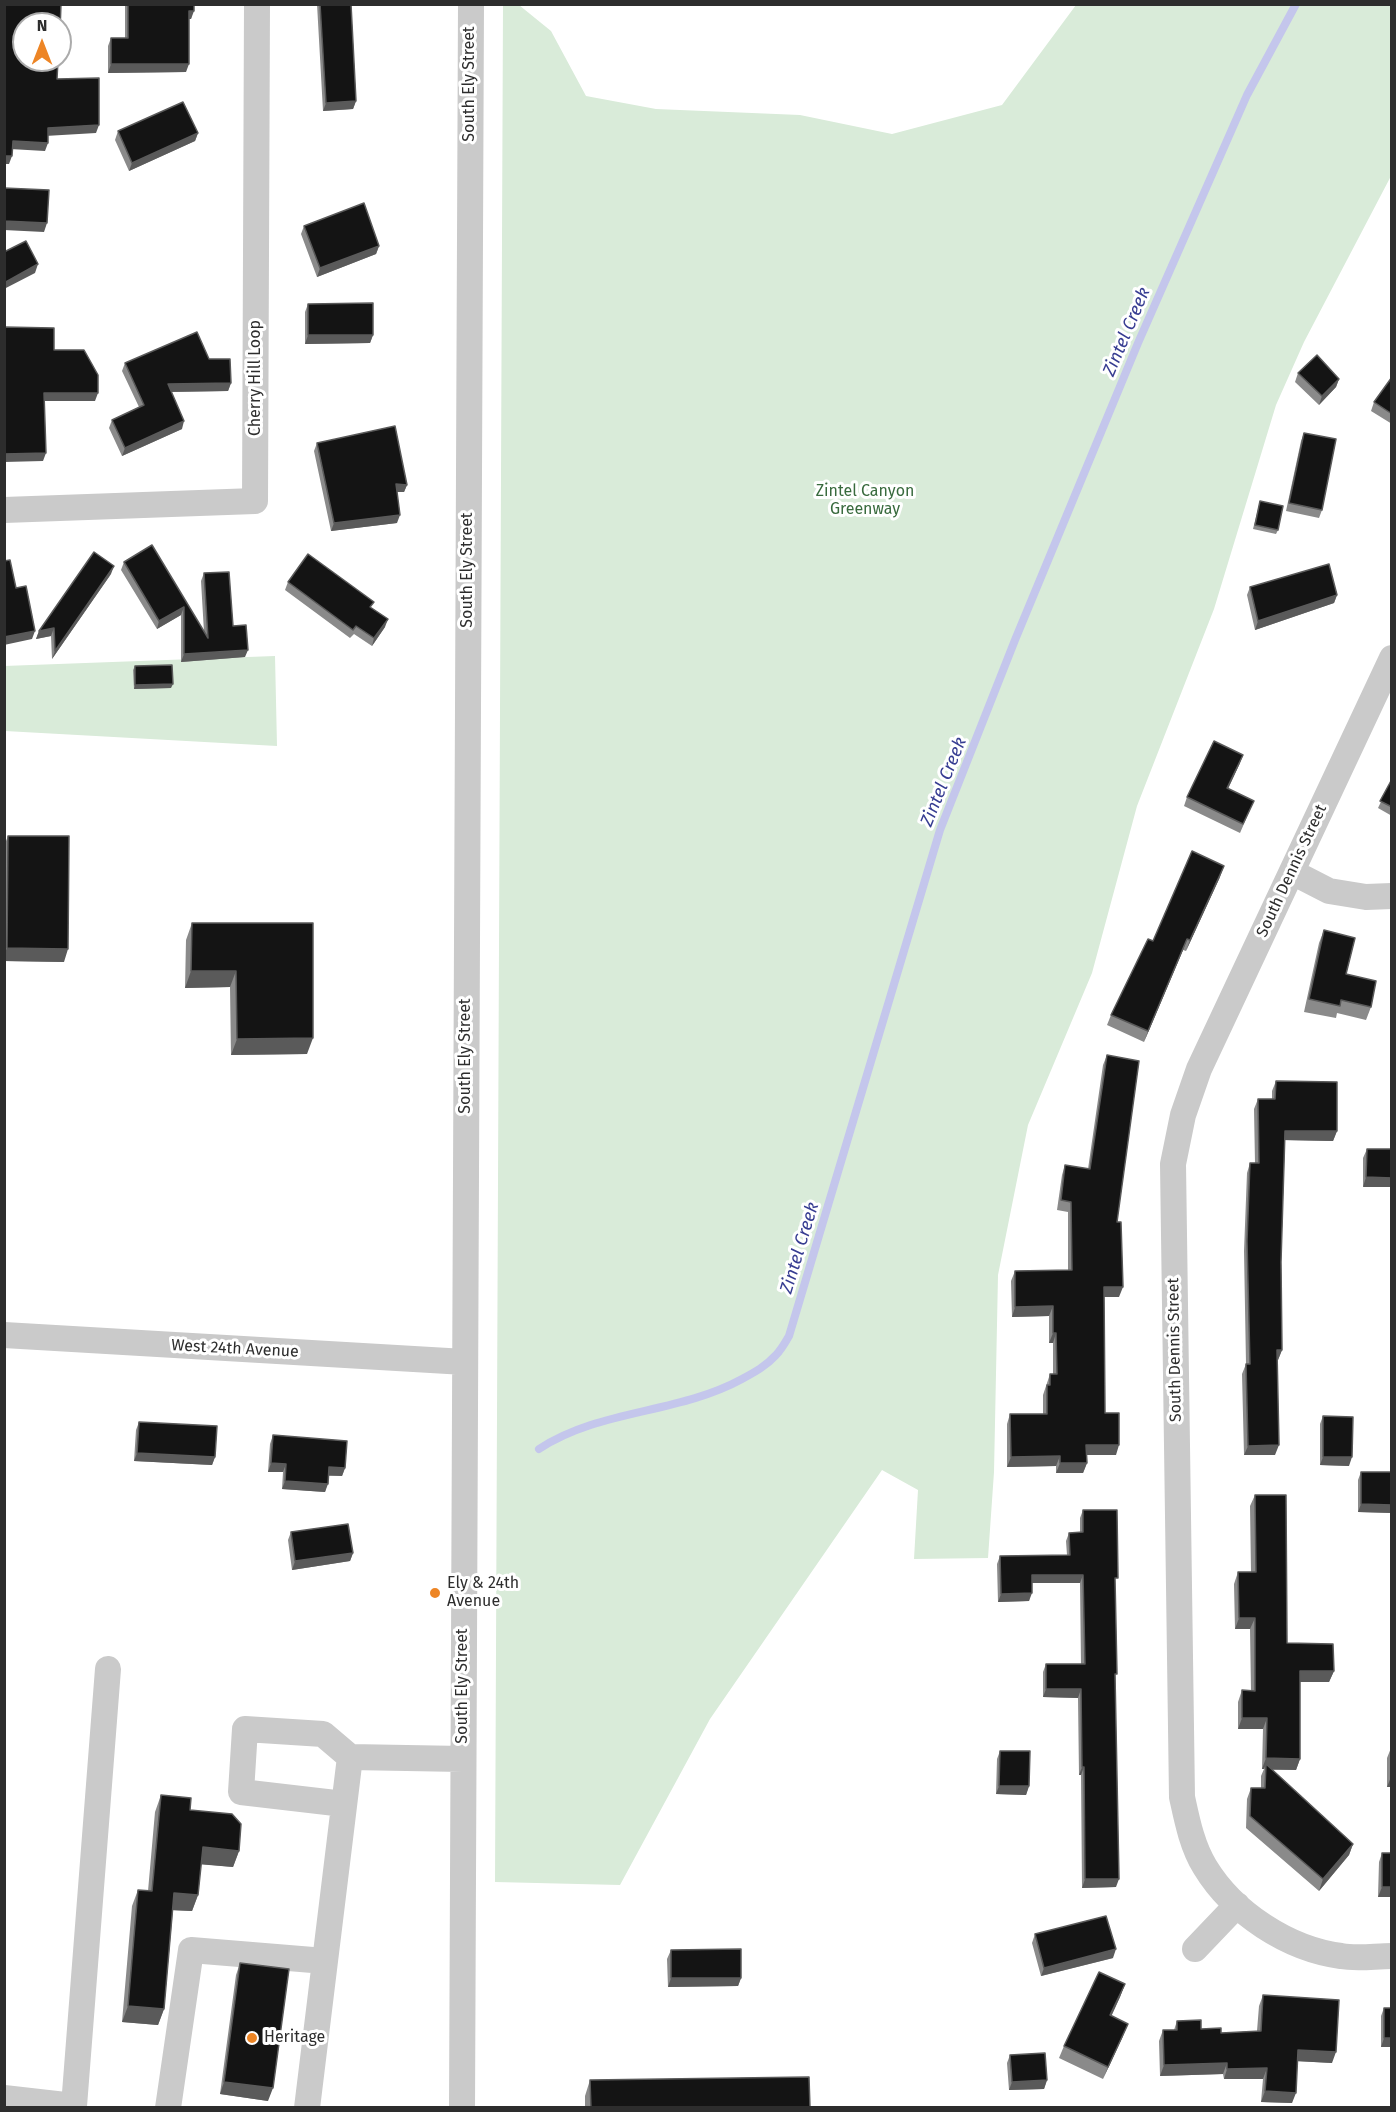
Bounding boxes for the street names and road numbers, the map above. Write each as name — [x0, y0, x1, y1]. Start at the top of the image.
street label: South Ely Street — [460, 26, 480, 142]
street label: Cherry Hill Loop — [246, 320, 266, 436]
street label: South Ely Street — [458, 512, 478, 628]
street label: South Dennis Street — [1253, 802, 1331, 940]
street label: South Ely Street — [456, 998, 476, 1114]
street label: South Dennis Street — [1164, 1278, 1186, 1422]
street label: West 24th Avenue — [171, 1336, 299, 1362]
street label: South Ely Street — [453, 1628, 473, 1744]

